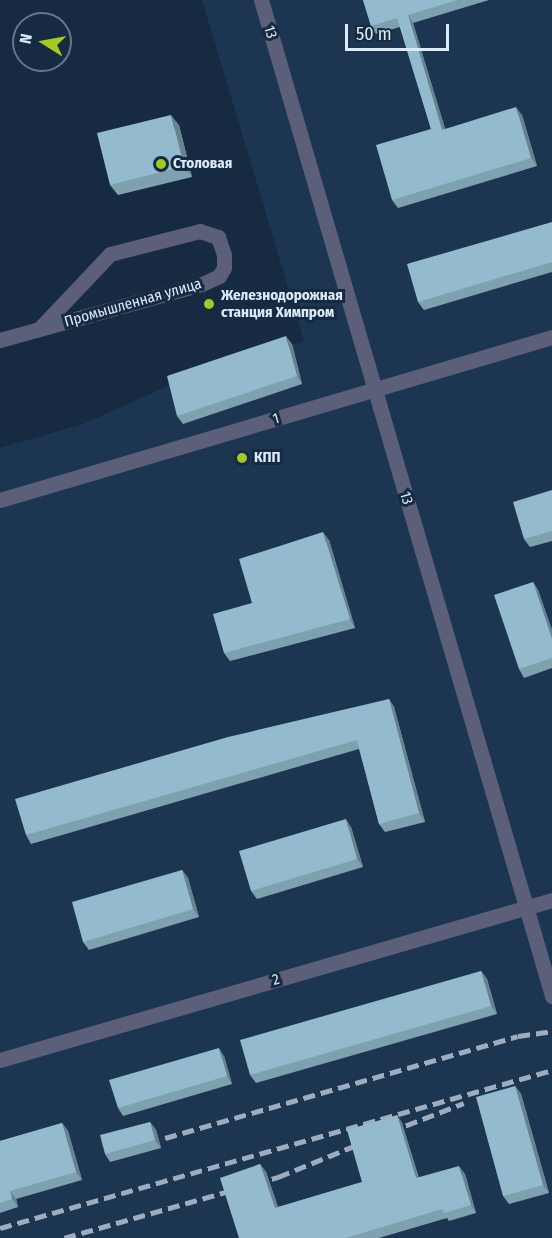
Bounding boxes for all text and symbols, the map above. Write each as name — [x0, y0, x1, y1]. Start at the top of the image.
north arrow — [12, 12, 72, 72]
scale bar — [348, 12, 452, 50]
street label: 13 — [260, 23, 280, 41]
text: 50 m — [356, 23, 392, 45]
text: N — [16, 32, 36, 45]
place label: Столовая — [173, 155, 232, 173]
marker: Столовая — [154, 157, 168, 171]
street label: Промышленная улица — [62, 275, 204, 331]
place label: Железнодорожная станция Химпром — [221, 286, 343, 321]
marker: Железнодорожная станция Химпром — [202, 297, 216, 311]
street label: 1 — [271, 410, 281, 428]
place label: КПП — [254, 449, 281, 467]
marker: КПП — [235, 451, 249, 465]
street label: 13 — [396, 489, 416, 507]
street label: 2 — [270, 970, 282, 990]

